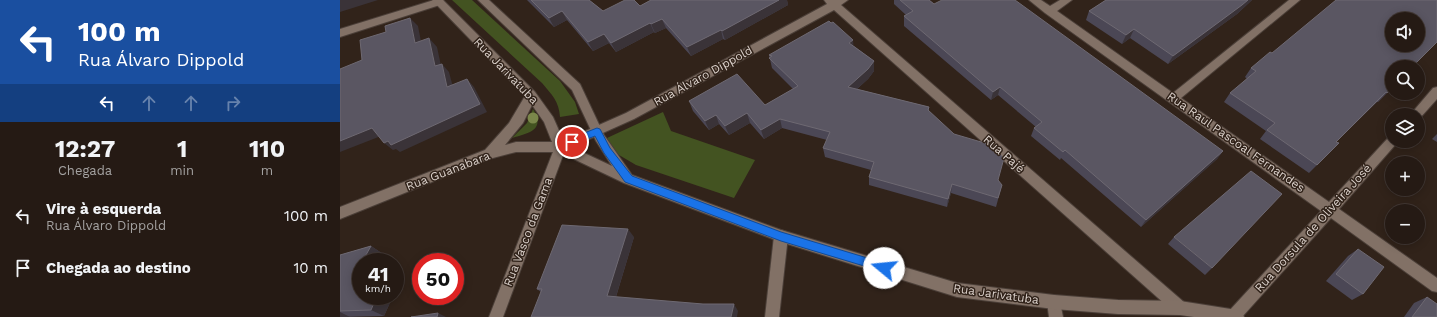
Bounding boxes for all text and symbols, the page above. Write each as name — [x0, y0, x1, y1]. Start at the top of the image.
map controls — [1385, 12, 1425, 244]
button: sound — [1385, 12, 1425, 52]
text: 100 m — [78, 15, 161, 48]
icon: left — [12, 16, 64, 68]
street label: Rua Jarivatuba — [471, 35, 541, 107]
street label: Rua Álvaro Dippold — [651, 43, 755, 109]
text: Rua Álvaro Dippold — [78, 49, 244, 70]
button: search — [1385, 60, 1425, 100]
street label: Rua Raul Pascoal Fernandes — [1164, 89, 1308, 195]
icon: left — [96, 92, 118, 114]
icon: ahead — [138, 92, 160, 114]
icon: ahead — [180, 92, 202, 114]
icon: right — [222, 92, 244, 114]
button: layers — [1385, 108, 1425, 148]
pin — [555, 125, 589, 159]
icon: arrive — [561, 131, 583, 153]
street label: Rua Pajé — [981, 132, 1028, 176]
text: 12:27 — [55, 135, 115, 163]
text: 1 — [177, 135, 187, 163]
text: 110 — [249, 135, 285, 163]
street label: Rua Guanabara — [404, 148, 492, 193]
button: + — [1385, 156, 1425, 196]
street label: Rua Dorsula de Oliveira José — [1252, 161, 1374, 295]
text: Chegada — [58, 163, 112, 178]
text: min — [170, 163, 194, 178]
text: m — [261, 163, 273, 178]
street label: Rua Vasco da Gama — [501, 175, 555, 288]
text: Vire à esquerda — [46, 200, 161, 218]
button: − — [1385, 204, 1425, 244]
icon: left — [12, 205, 34, 227]
text: 100 m — [284, 207, 328, 225]
text: Rua Álvaro Dippold — [46, 218, 166, 233]
position arrow — [863, 247, 905, 289]
speed limit sign: 50 — [412, 253, 464, 305]
icon: arrive — [12, 257, 34, 279]
text: Chegada ao destino — [46, 259, 191, 277]
text: 10 m — [293, 259, 328, 277]
text: 41 — [367, 262, 389, 286]
street label: Rua Jarivatuba — [952, 281, 1040, 307]
text: km/h — [365, 283, 391, 294]

